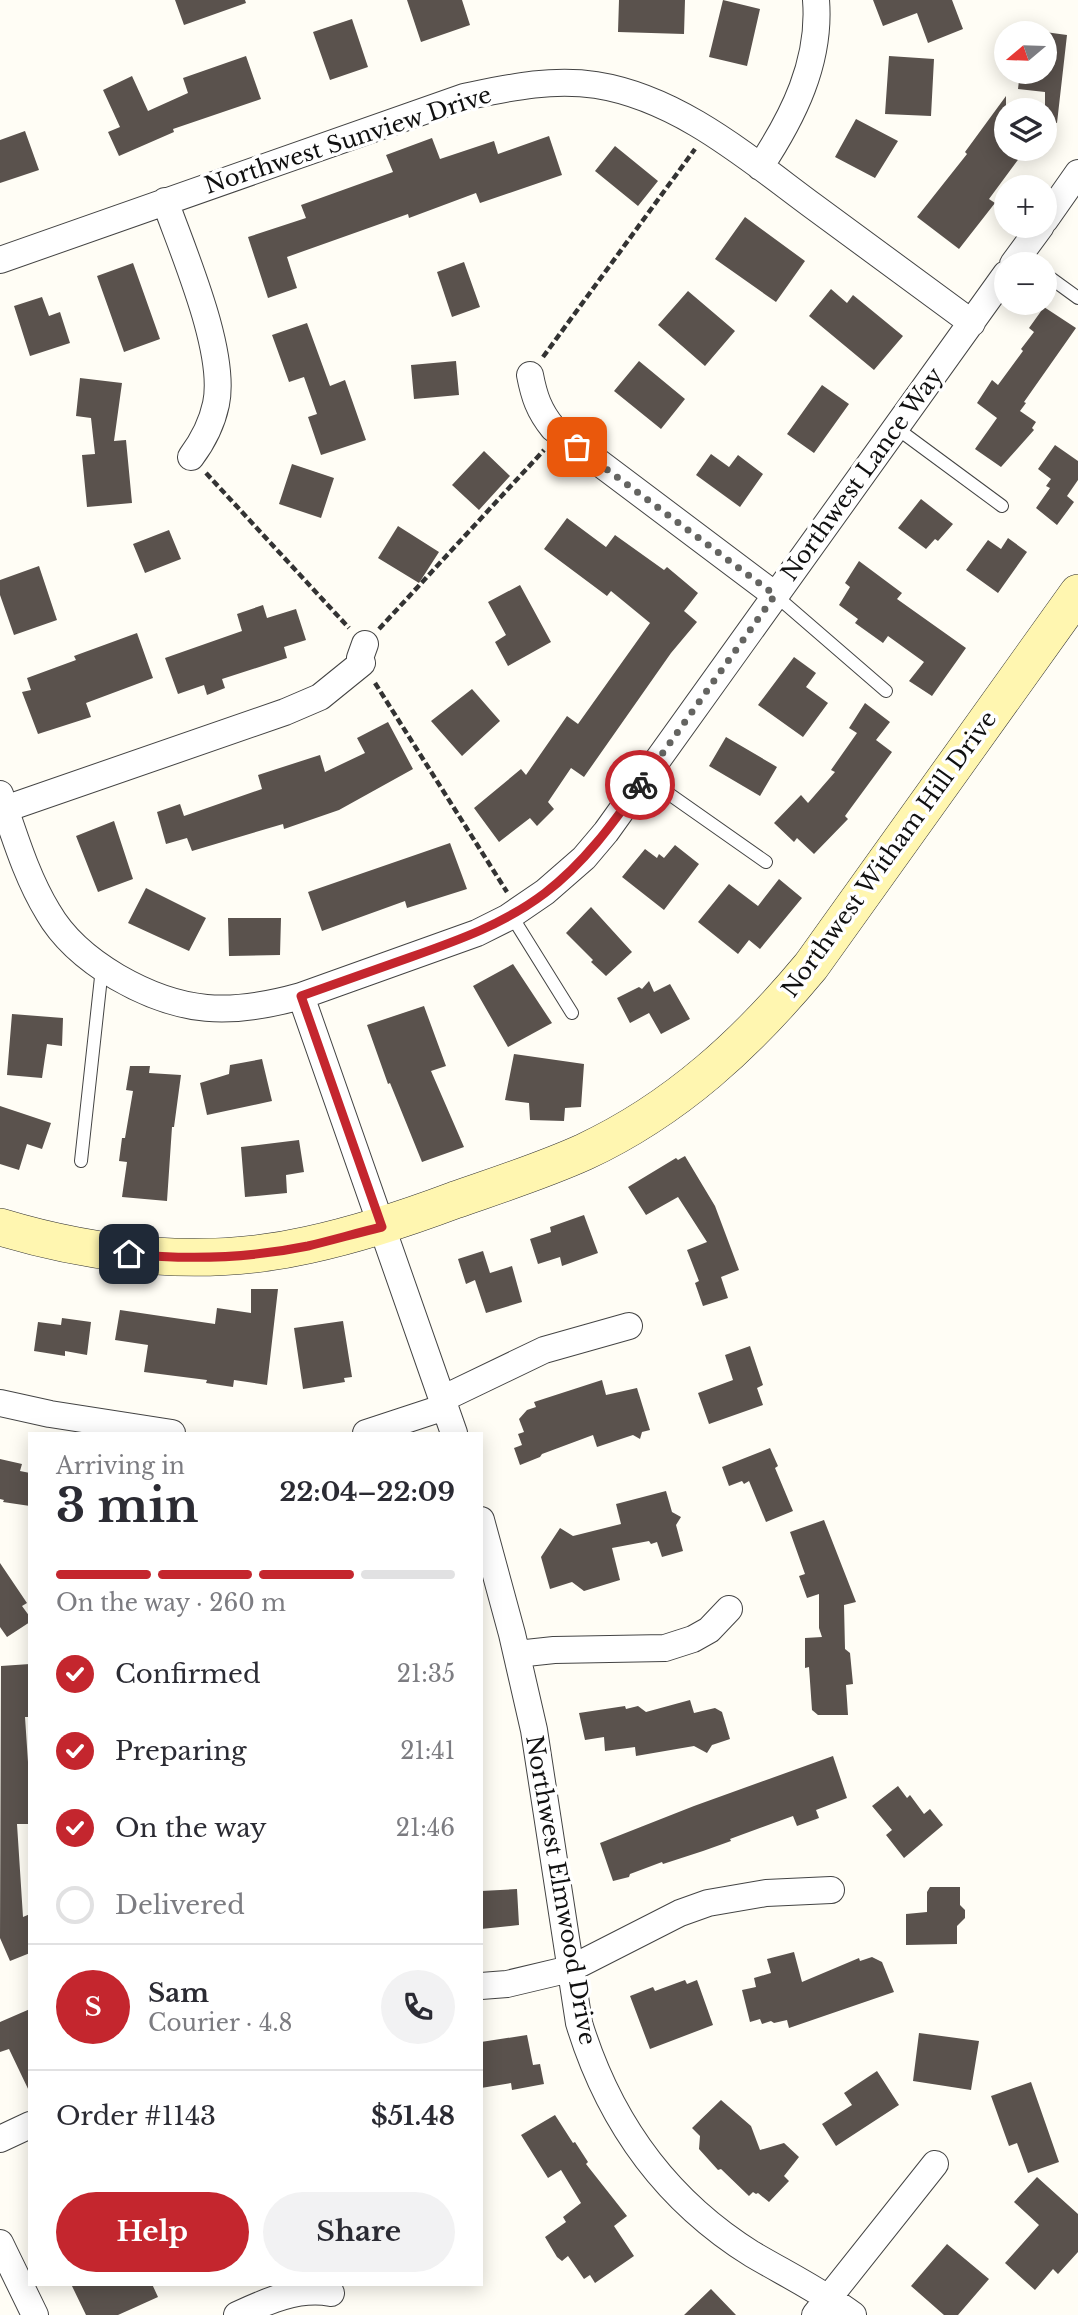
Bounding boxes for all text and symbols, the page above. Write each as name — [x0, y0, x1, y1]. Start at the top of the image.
north arrow — [994, 21, 1057, 84]
map controls — [994, 21, 1057, 315]
street label: Northwest Sunview Drive — [201, 80, 495, 200]
button: layers — [994, 98, 1057, 161]
button: + — [994, 175, 1057, 238]
button: − — [994, 252, 1057, 315]
street label: Northwest Lance Way — [775, 362, 949, 586]
pin — [547, 417, 607, 477]
icon: bag — [558, 428, 596, 466]
street label: Northwest Witham Hill Drive — [776, 705, 1002, 1003]
courier — [605, 750, 675, 820]
icon: bike — [621, 766, 659, 804]
pin — [99, 1224, 159, 1284]
icon: home — [110, 1235, 148, 1273]
text: Arriving in — [56, 1452, 185, 1480]
text: 22:04–22:09 — [279, 1476, 455, 1508]
text: 3 min — [56, 1477, 198, 1534]
text: On the way · 260 m — [56, 1589, 286, 1617]
icon: check — [56, 1655, 94, 1693]
text: Confirmed — [115, 1658, 260, 1690]
text: 21:35 — [397, 1660, 455, 1688]
icon: check — [56, 1732, 94, 1770]
street label: Northwest Elmwood Drive — [520, 1733, 602, 2047]
text: Preparing — [115, 1735, 247, 1767]
text: 21:41 — [400, 1737, 455, 1765]
icon: check — [56, 1809, 94, 1847]
text: On the way — [115, 1812, 267, 1844]
text: 21:46 — [396, 1814, 455, 1842]
text: Delivered — [115, 1889, 245, 1921]
button: phone — [381, 1970, 455, 2044]
text: Sam — [148, 1977, 209, 2009]
text: S — [84, 1991, 102, 2023]
text: Courier · 4.8 — [148, 2009, 293, 2037]
text: Order #1143 — [56, 2100, 216, 2132]
text: $51.48 — [371, 2100, 455, 2132]
button: Help — [56, 2192, 249, 2272]
button: Share — [263, 2192, 455, 2272]

